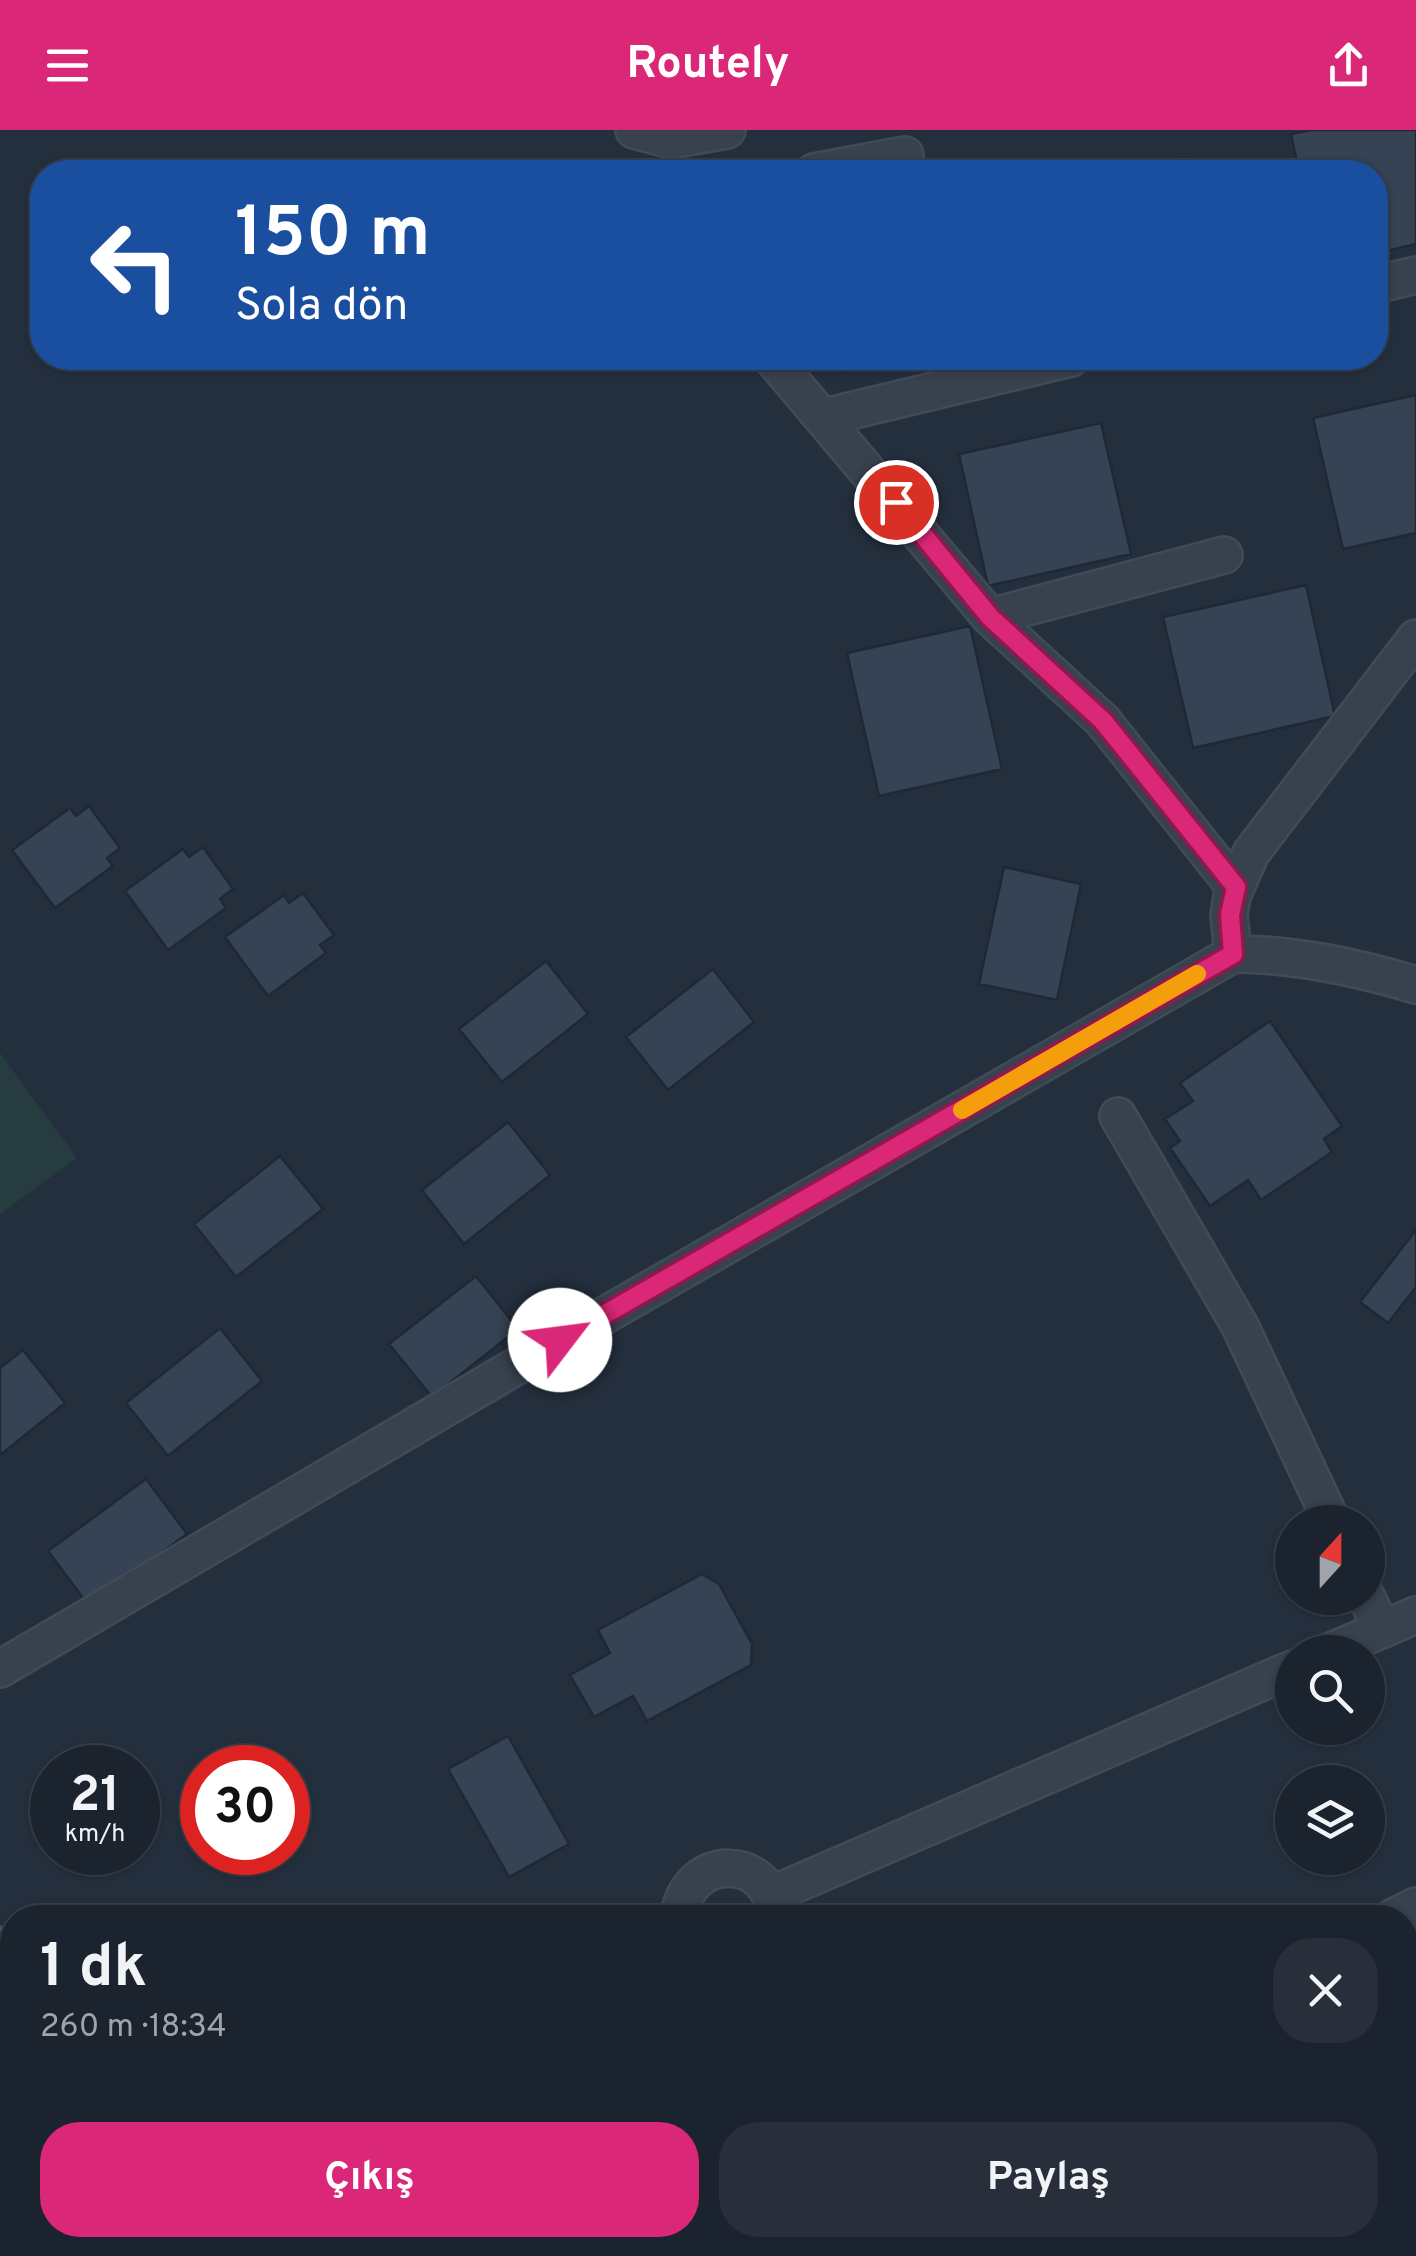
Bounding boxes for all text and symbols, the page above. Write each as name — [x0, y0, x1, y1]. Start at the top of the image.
text: Routely — [627, 37, 789, 94]
icon: menu — [40, 38, 95, 93]
icon: share — [1321, 38, 1376, 93]
text: 150 m — [235, 192, 430, 281]
icon: left — [70, 200, 200, 330]
text: Sola dön — [235, 279, 408, 336]
pin — [854, 460, 939, 545]
icon: arrive — [869, 475, 924, 530]
position arrow — [508, 1288, 612, 1392]
north arrow — [1275, 1505, 1385, 1615]
map controls — [1275, 1505, 1385, 1875]
button: search — [1275, 1635, 1385, 1745]
speed limit sign: 30 — [180, 1745, 310, 1875]
button: layers — [1275, 1765, 1385, 1875]
text: 21 — [70, 1766, 120, 1829]
text: km/h — [65, 1819, 125, 1851]
text: 1 dk — [40, 1932, 147, 2008]
button: close — [1273, 1938, 1378, 2043]
text: 260 m · 18:34 — [40, 2008, 227, 2048]
button: Çıkış — [40, 2122, 699, 2237]
button: Paylaş — [719, 2122, 1378, 2237]

